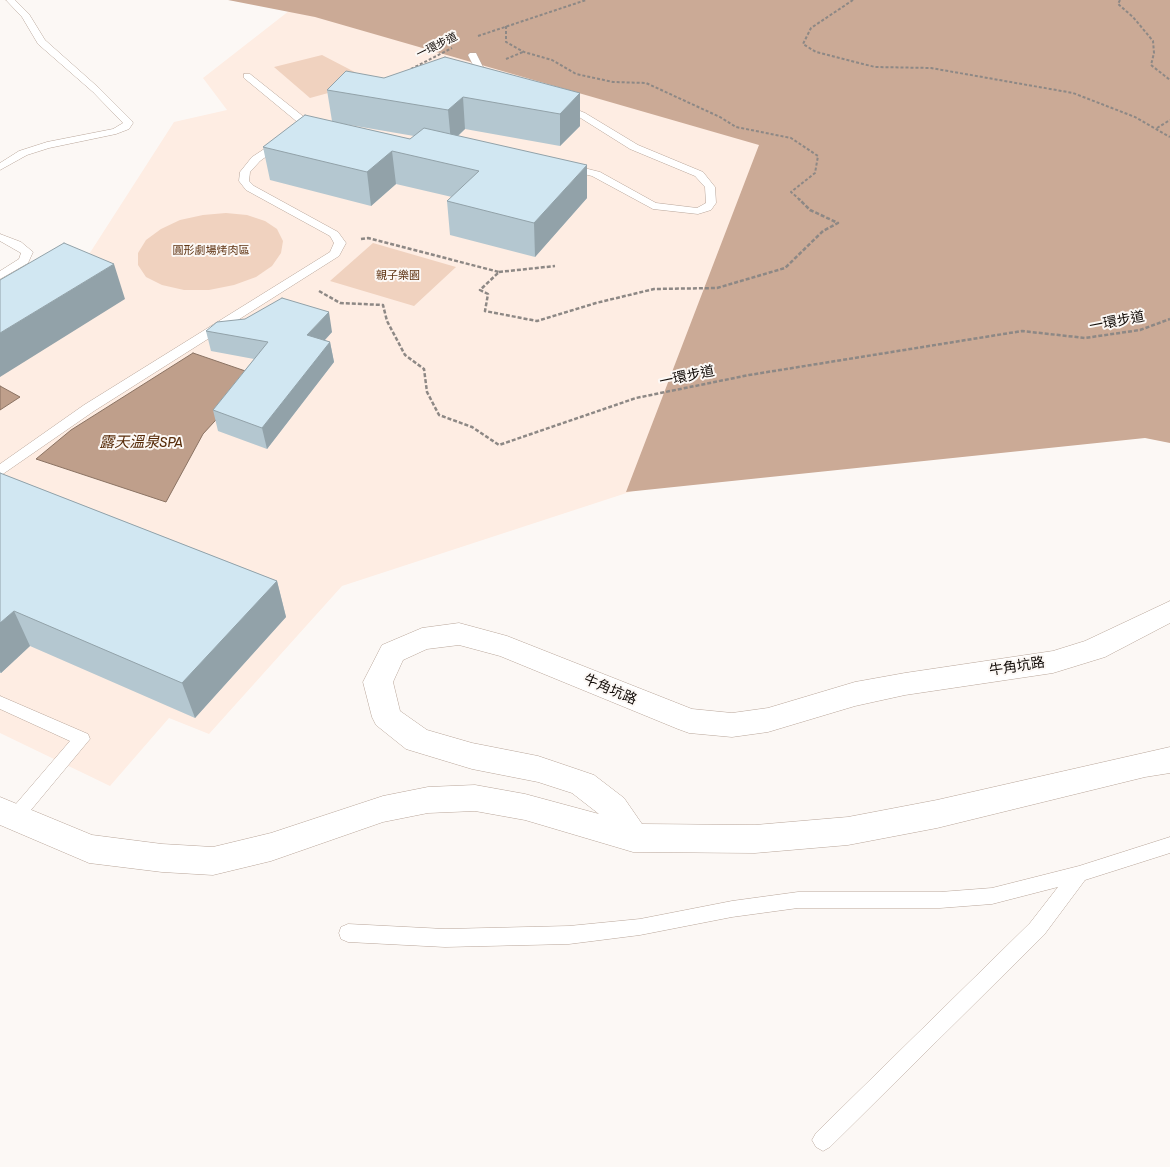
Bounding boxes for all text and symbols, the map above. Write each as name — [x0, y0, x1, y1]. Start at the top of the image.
street label: 一環步道 — [414, 30, 460, 62]
park label: 圓形劇場烤肉區 — [173, 244, 249, 258]
park label: 親子樂園 — [376, 269, 420, 283]
street label: 一環步道 — [1088, 308, 1146, 336]
street label: 一環步道 — [658, 363, 716, 391]
water label: 露天溫泉SPA — [99, 434, 183, 452]
street label: 牛角坑路 — [988, 654, 1046, 680]
street label: 牛角坑路 — [581, 671, 639, 709]

